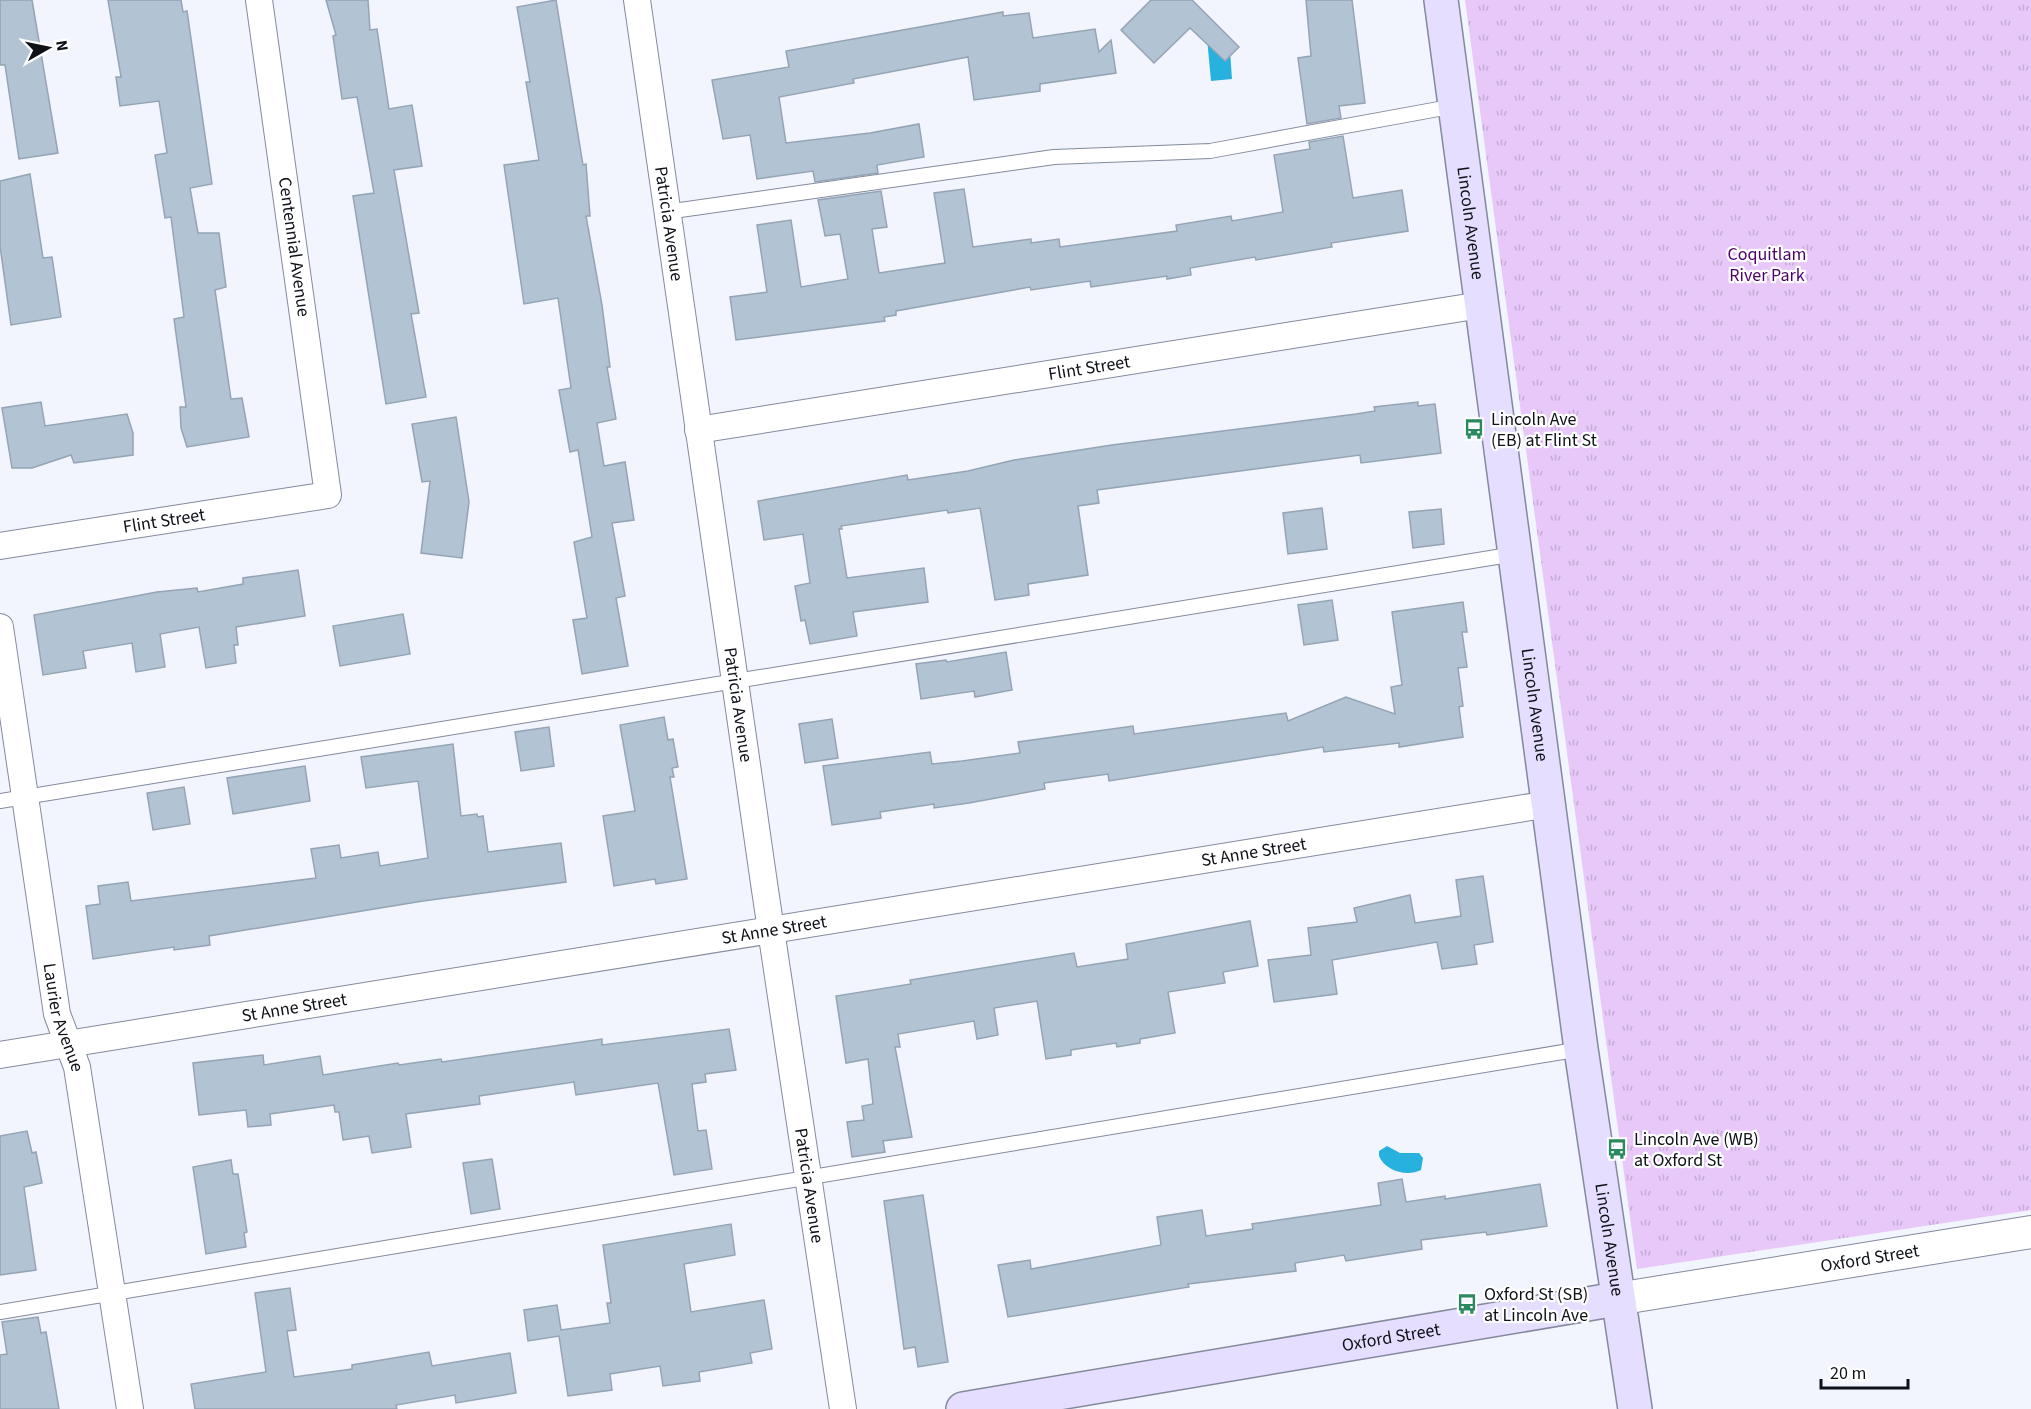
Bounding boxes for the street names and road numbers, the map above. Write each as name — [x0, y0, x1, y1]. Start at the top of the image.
street label: Patricia Avenue — [649, 165, 690, 283]
street label: Lincoln Avenue — [1451, 165, 1491, 281]
street label: Centennial Avenue — [272, 176, 316, 318]
street label: Flint Street — [1046, 349, 1132, 386]
street label: Flint Street — [121, 502, 207, 539]
street label: Patricia Avenue — [718, 646, 759, 764]
street label: Lincoln Avenue — [1515, 646, 1555, 763]
street label: St Anne Street — [1199, 831, 1308, 873]
street label: St Anne Street — [720, 909, 828, 950]
street label: Laurier Avenue — [37, 961, 90, 1073]
street label: St Anne Street — [240, 987, 349, 1028]
street label: Patricia Avenue — [788, 1126, 830, 1245]
street label: Lincoln Avenue — [1589, 1181, 1630, 1298]
street label: Oxford Street — [1819, 1238, 1921, 1278]
street label: Oxford Street — [1340, 1316, 1442, 1358]

